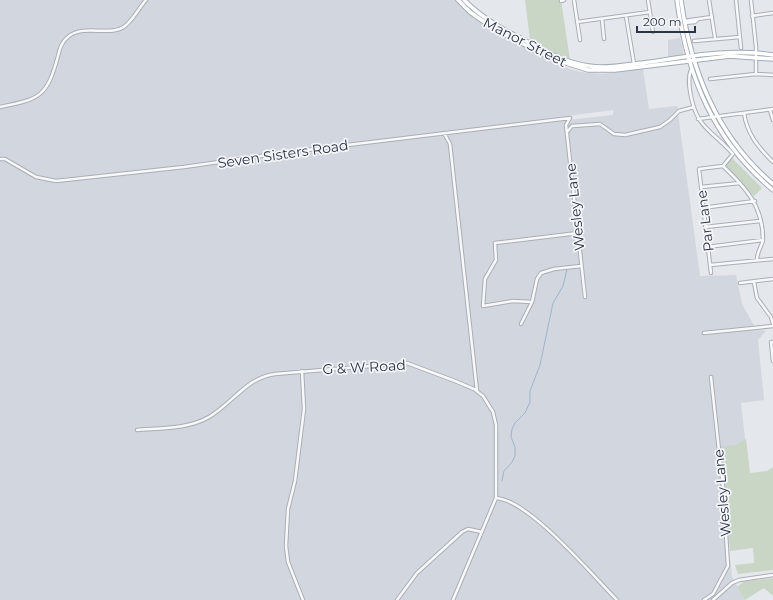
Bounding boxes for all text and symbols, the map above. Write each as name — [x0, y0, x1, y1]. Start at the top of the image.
scale bar — [637, 8, 695, 34]
street label: Manor Street — [480, 13, 570, 71]
text: 200 m — [643, 14, 682, 29]
street label: Seven Sisters Road — [217, 136, 349, 172]
street label: Wesley Lane — [561, 162, 589, 252]
street label: Par Lane — [692, 189, 718, 253]
street label: G & W Road — [322, 356, 406, 378]
street label: Wesley Lane — [709, 448, 735, 538]

